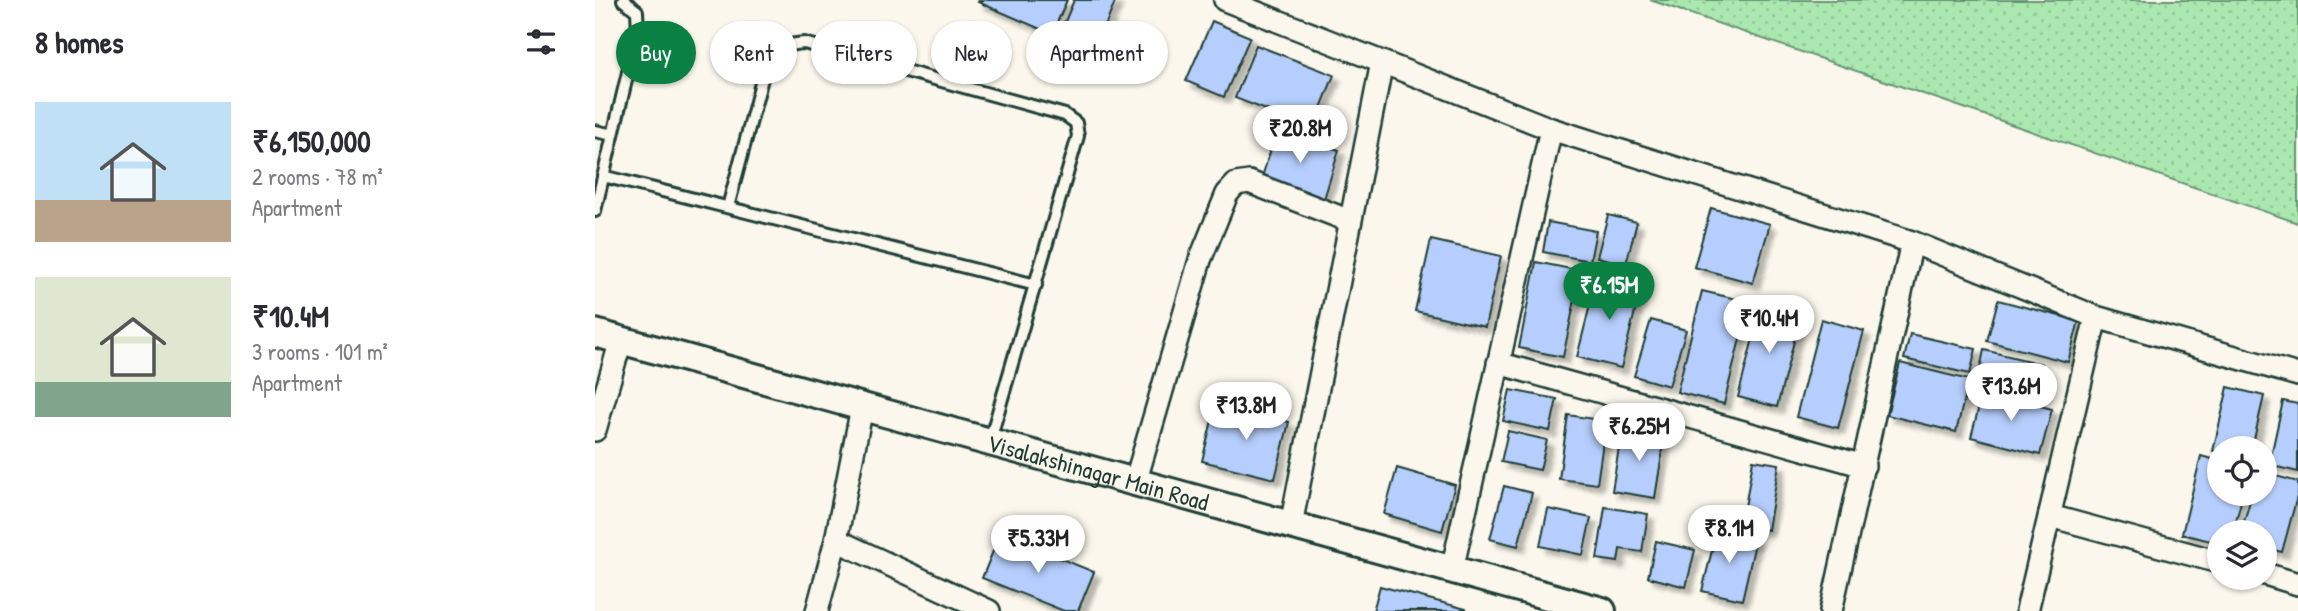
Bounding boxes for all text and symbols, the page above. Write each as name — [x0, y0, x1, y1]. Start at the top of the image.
chip: Buy — [616, 21, 696, 84]
chip: Rent — [710, 21, 797, 84]
chip: Filters — [811, 21, 917, 84]
chip: New — [931, 21, 1012, 84]
chip: Apartment — [1026, 21, 1168, 84]
text: 8 homes — [35, 22, 123, 62]
icon: filters — [522, 23, 560, 61]
pin: ₹20.8M — [1243, 106, 1357, 165]
text: ₹20.8M — [1269, 112, 1331, 143]
text: ₹6,150,000 — [252, 121, 371, 161]
icon: home — [91, 130, 175, 214]
text: 2 rooms · 78 m² — [252, 161, 383, 192]
text: Apartment — [252, 192, 342, 223]
pin: ₹6.15M — [1552, 262, 1666, 322]
text: ₹6.15M — [1579, 269, 1639, 300]
text: ₹10.4M — [252, 296, 329, 336]
pin: ₹10.4M — [1712, 296, 1826, 355]
text: ₹10.4M — [1739, 302, 1799, 333]
icon: home — [91, 305, 175, 389]
text: 3 rooms · 101 m² — [252, 336, 388, 367]
pin: ₹13.6M — [1954, 364, 2068, 423]
text: Apartment — [252, 367, 342, 398]
text: ₹13.6M — [1981, 370, 2041, 401]
pin: ₹13.8M — [1189, 382, 1303, 442]
text: ₹13.8M — [1216, 389, 1276, 420]
pin: ₹6.25M — [1582, 404, 1696, 463]
text: ₹6.25M — [1608, 410, 1670, 441]
street label: Visalakshinagar Main Road — [984, 426, 1212, 518]
map controls — [2207, 436, 2277, 590]
button: locate — [2207, 436, 2277, 506]
pin: ₹8.1M — [1680, 505, 1778, 565]
text: ₹8.1M — [1704, 512, 1754, 543]
pin: ₹5.33M — [981, 516, 1095, 575]
button: layers — [2207, 520, 2277, 590]
text: ₹5.33M — [1007, 522, 1069, 553]

